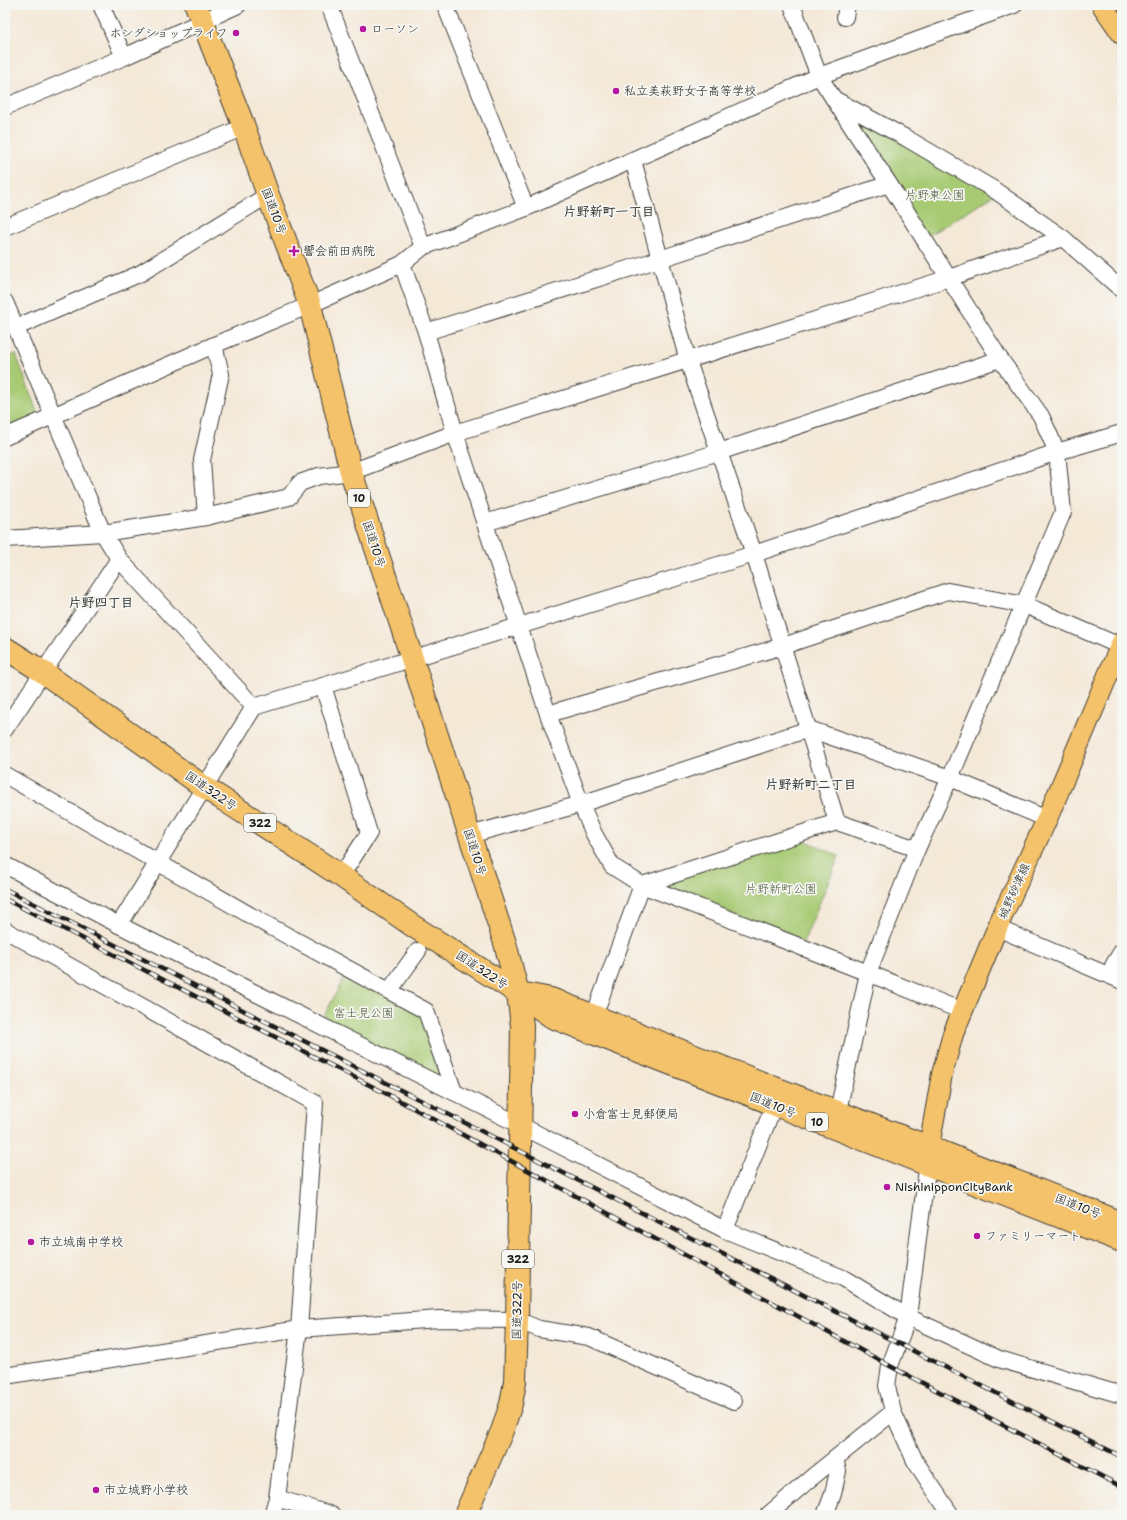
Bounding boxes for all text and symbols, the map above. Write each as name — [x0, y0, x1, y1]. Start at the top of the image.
place label: ローソン — [371, 21, 419, 37]
marker: ローソン — [358, 24, 368, 34]
place label: ホンダショップライフ — [109, 25, 228, 41]
marker: ホンダショップライフ — [231, 28, 241, 38]
place label: 私立美萩野女子高等学校 — [624, 83, 756, 99]
marker: 私立美萩野女子高等学校 — [611, 86, 621, 96]
street label: 国道10号 — [258, 185, 290, 237]
park label: 片野東公園 — [905, 187, 965, 203]
district label: 片野新町一丁目 — [563, 203, 655, 220]
place label: 響会前田病院 — [303, 243, 375, 259]
marker: 響会前田病院 — [288, 245, 300, 257]
road number: 10 — [348, 489, 370, 507]
street label: 国道10号 — [359, 518, 389, 570]
district label: 片野四丁目 — [68, 594, 134, 611]
street label: 国道322号 — [182, 768, 240, 814]
district label: 片野新町二丁目 — [765, 776, 857, 793]
road number: 322 — [244, 814, 276, 832]
street label: 国道10号 — [460, 826, 490, 878]
street label: 城野砂津線 — [994, 860, 1034, 922]
park label: 片野新町公園 — [745, 881, 817, 897]
street label: 国道322号 — [453, 947, 511, 993]
park label: 富士見公園 — [334, 1005, 394, 1021]
street label: 国道10号 — [747, 1088, 799, 1122]
place label: 小倉富士見郵便局 — [583, 1106, 679, 1122]
marker: 小倉富士見郵便局 — [570, 1109, 580, 1119]
road number: 10 — [806, 1113, 828, 1131]
place label: NishinipponCityBank — [895, 1179, 1013, 1195]
marker: NishinipponCityBank — [882, 1182, 892, 1192]
street label: 国道10号 — [1052, 1190, 1104, 1222]
place label: ファミリーマート — [985, 1228, 1081, 1244]
marker: ファミリーマート — [972, 1231, 982, 1241]
place label: 市立城南中学校 — [39, 1234, 123, 1250]
marker: 市立城南中学校 — [26, 1237, 36, 1247]
road number: 322 — [502, 1250, 534, 1268]
street label: 国道322号 — [508, 1280, 526, 1340]
place label: 市立城野小学校 — [104, 1482, 188, 1498]
marker: 市立城野小学校 — [91, 1485, 101, 1495]

